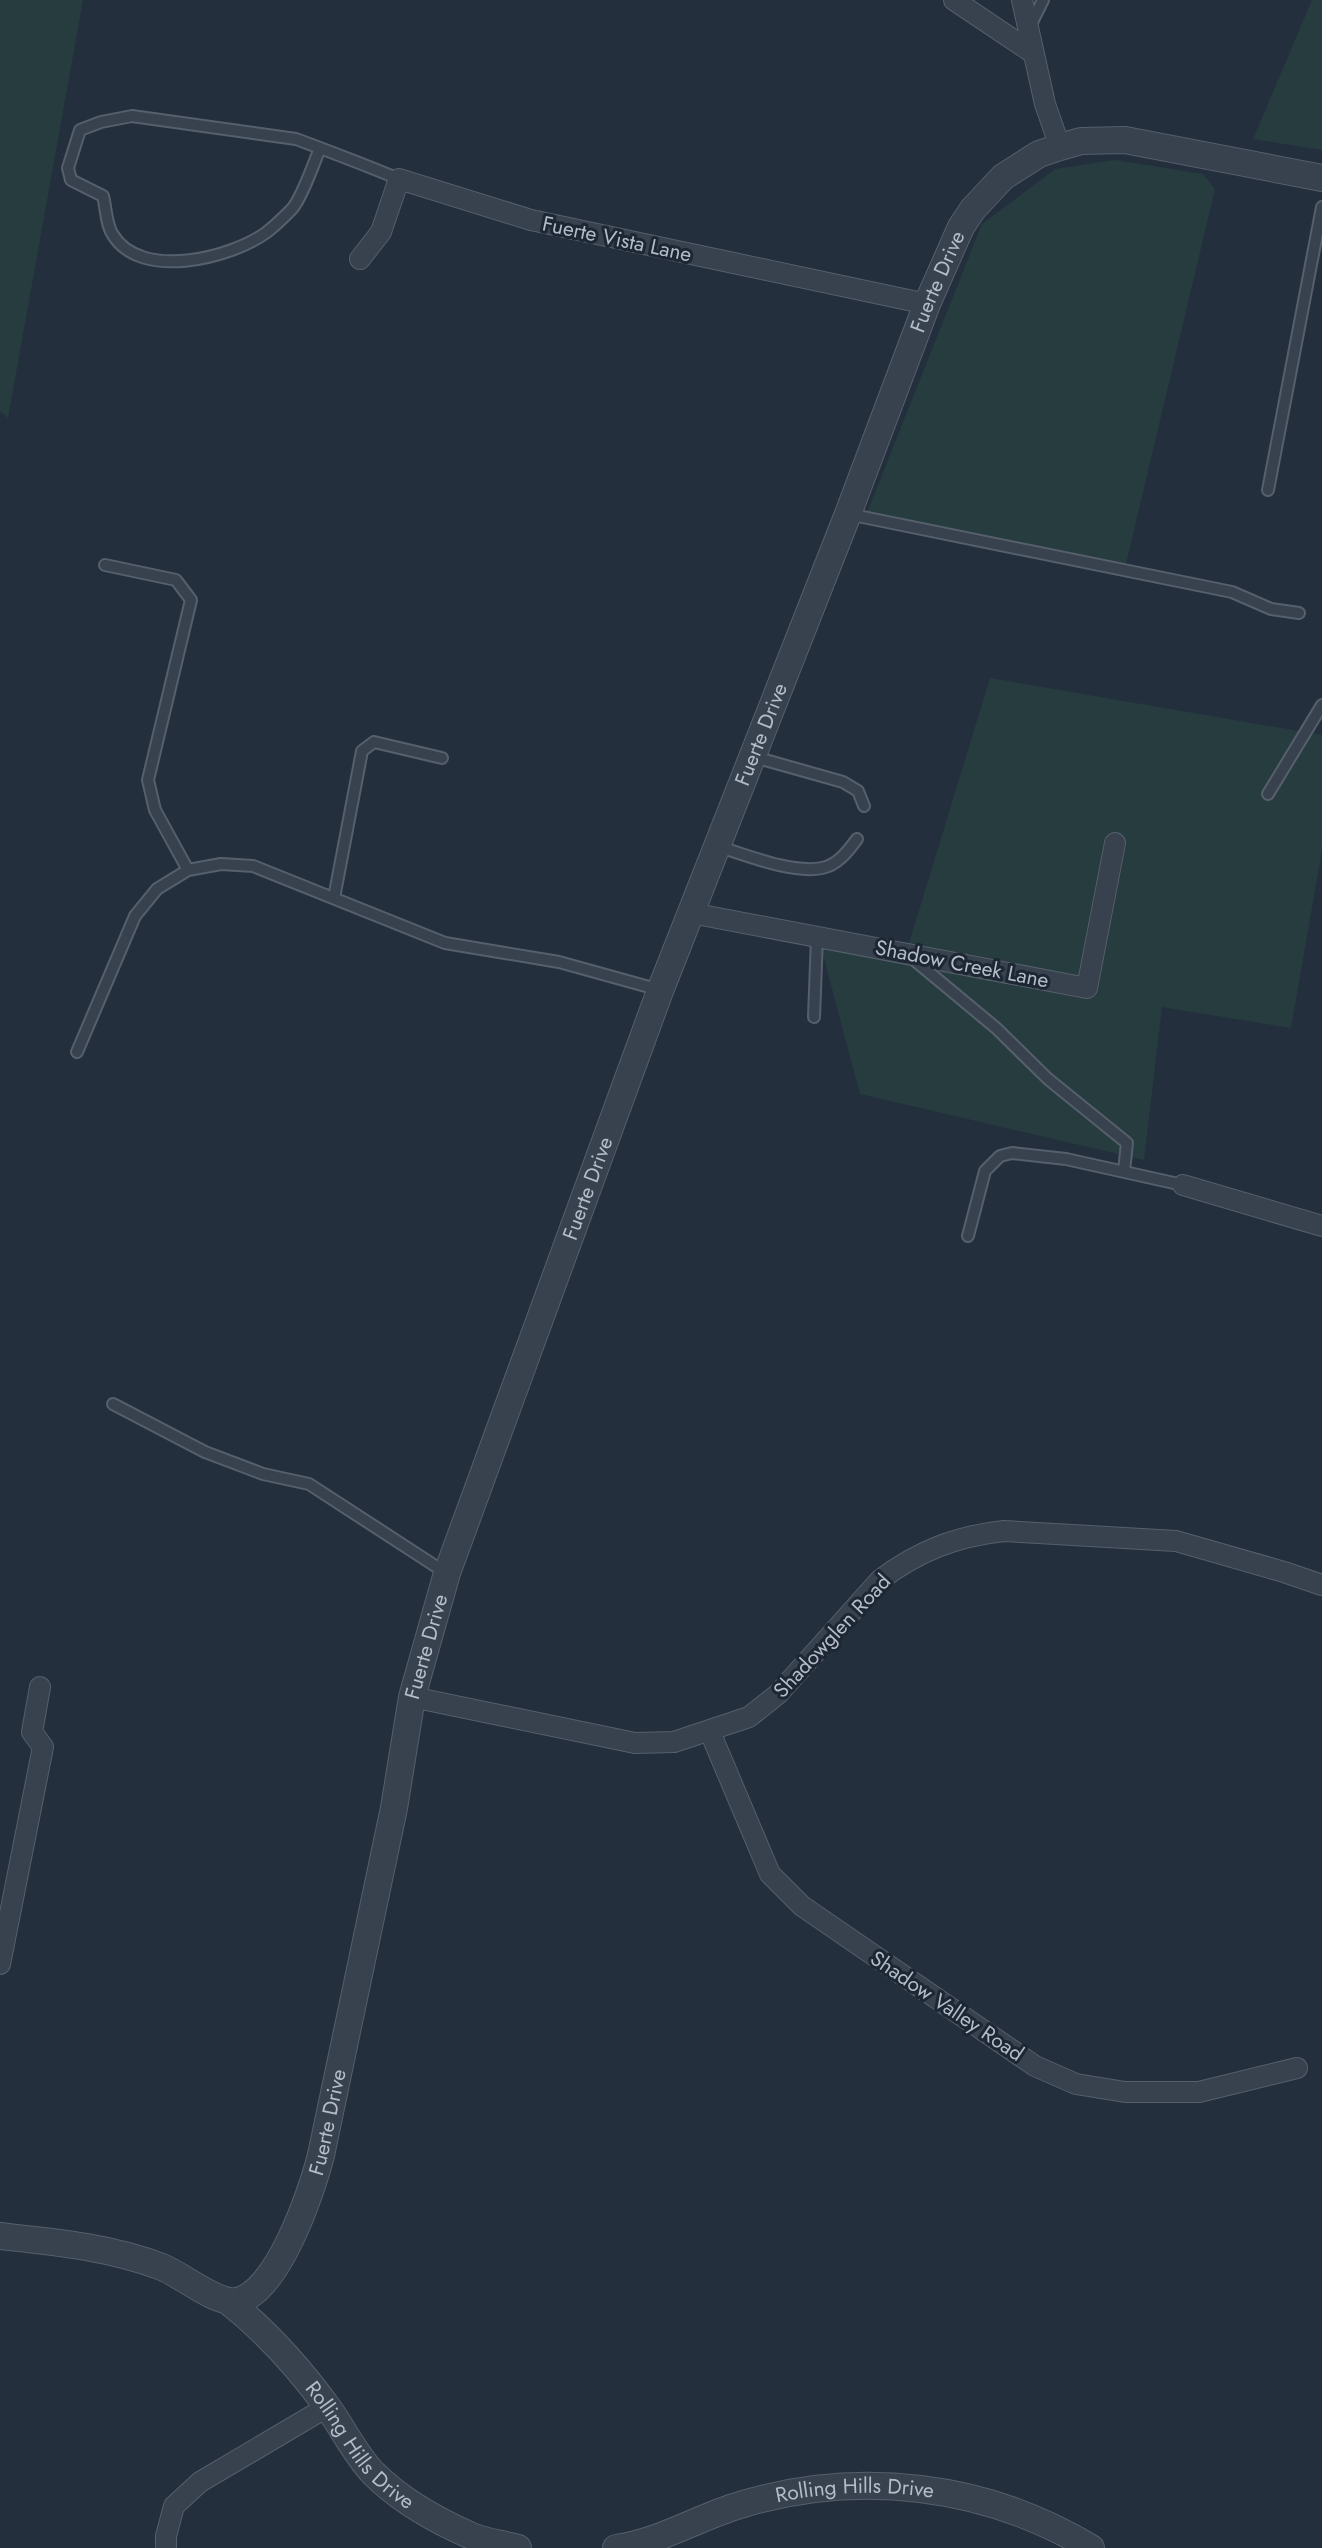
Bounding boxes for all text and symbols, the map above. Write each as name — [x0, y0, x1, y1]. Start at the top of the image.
street label: Fuerte Vista Lane — [540, 209, 695, 269]
street label: Fuerte Drive — [903, 226, 973, 337]
street label: Fuerte Drive — [727, 678, 795, 790]
street label: Shadow Creek Lane — [873, 932, 1052, 996]
street label: Fuerte Drive — [555, 1132, 620, 1244]
street label: Shadowglen Road — [766, 1567, 898, 1705]
street label: Fuerte Drive — [397, 1590, 455, 1703]
street label: Shadow Valley Road — [864, 1943, 1030, 2069]
street label: Fuerte Drive — [301, 2066, 354, 2179]
street label: Rolling Hills Drive — [298, 2375, 421, 2517]
street label: Rolling Hills Drive — [773, 2471, 936, 2510]

